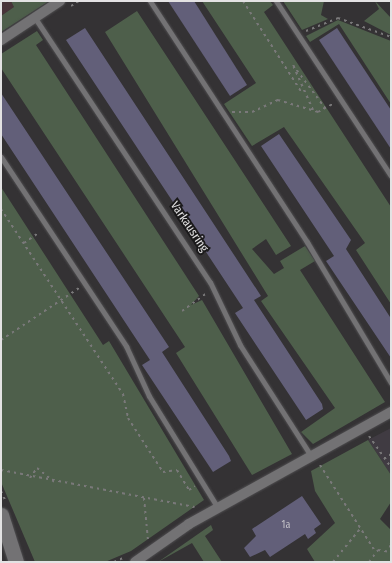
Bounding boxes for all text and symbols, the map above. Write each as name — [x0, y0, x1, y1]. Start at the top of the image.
street label: Varkausring — [167, 199, 211, 255]
house number: 1a — [282, 520, 290, 532]

